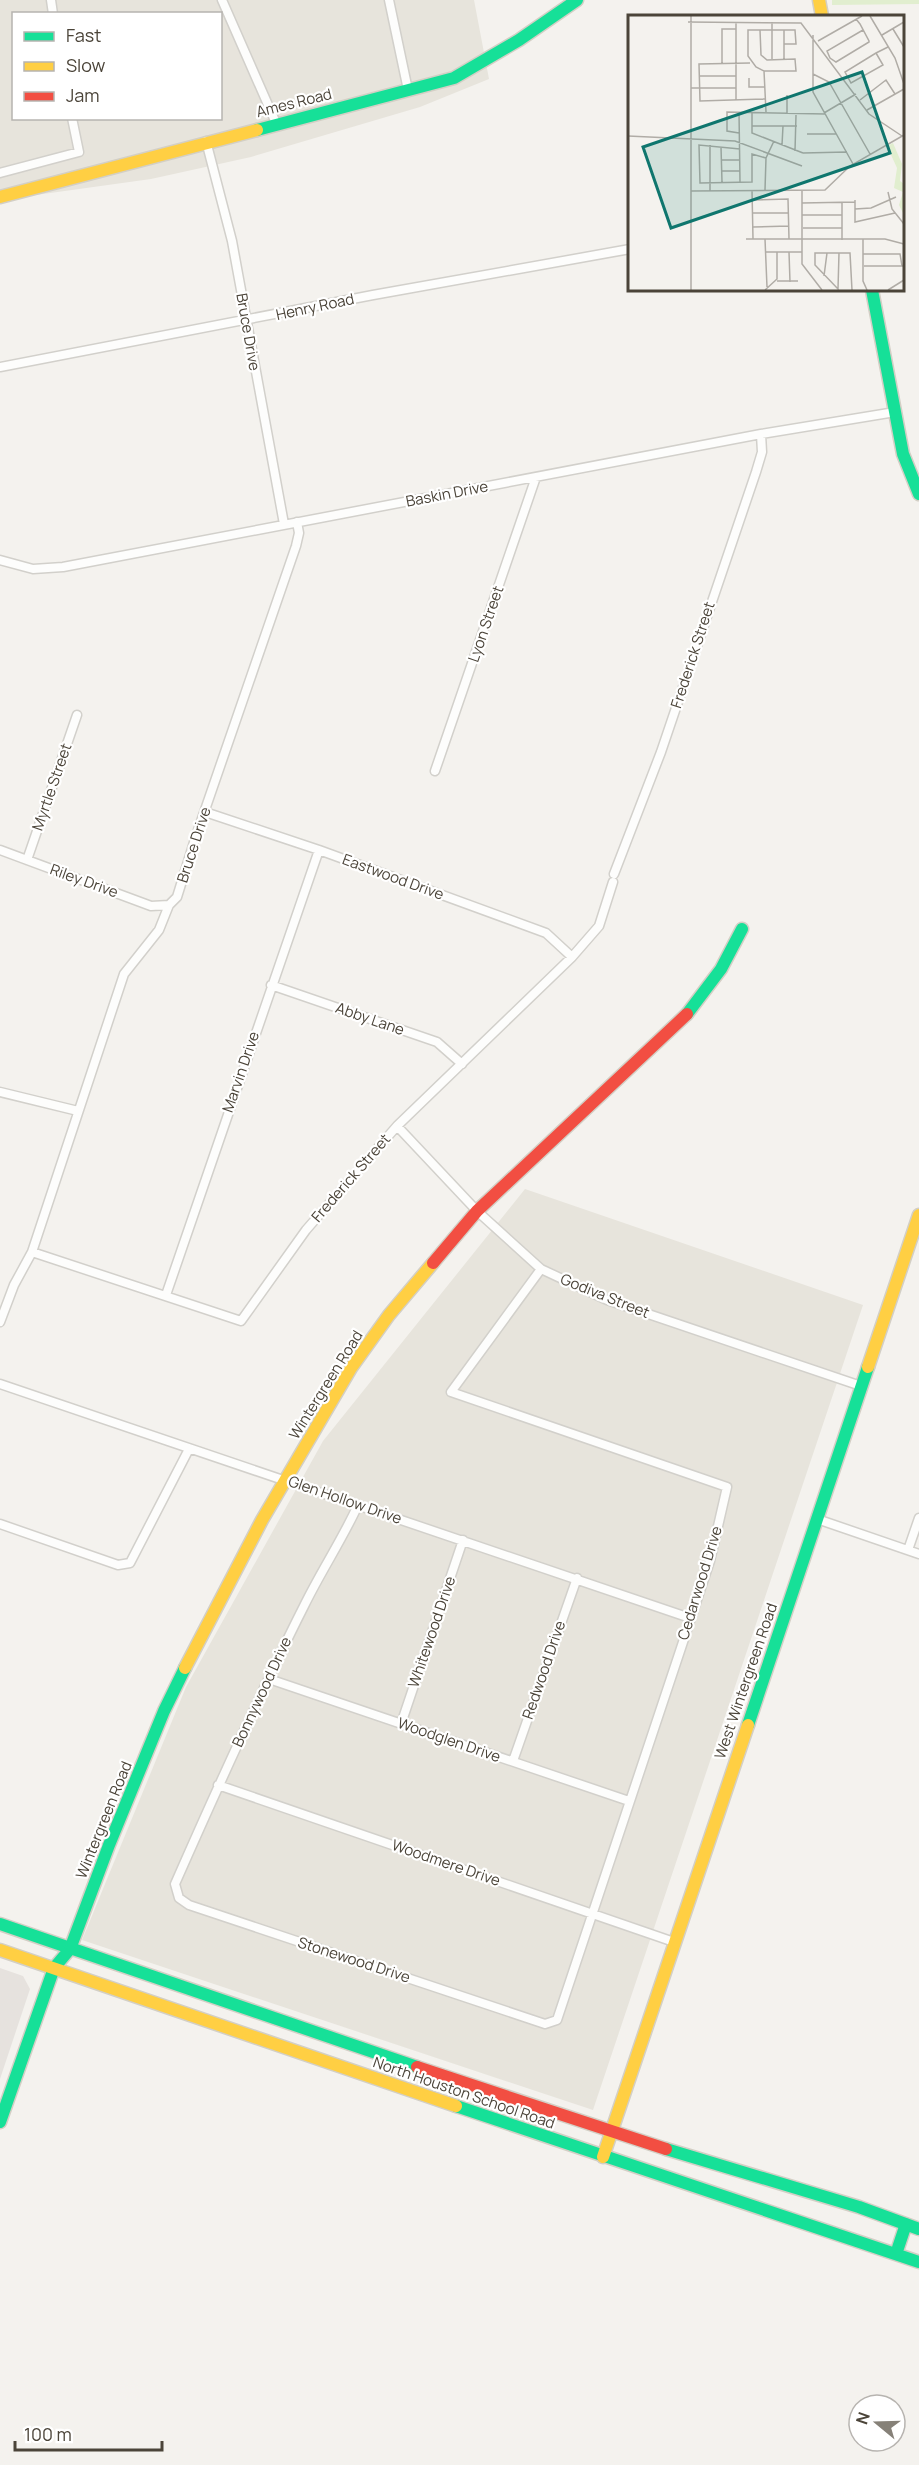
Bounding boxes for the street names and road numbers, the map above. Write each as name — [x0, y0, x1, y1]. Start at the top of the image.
street label: Ames Road — [254, 83, 334, 122]
street label: Henry Road — [274, 288, 356, 325]
street label: Bruce Drive — [231, 291, 266, 373]
street label: Baskin Drive — [404, 475, 490, 512]
street label: Lyon Street — [463, 583, 508, 665]
street label: Frederick Street — [665, 599, 720, 711]
street label: Myrtle Street — [27, 740, 76, 833]
street label: Bruce Drive — [171, 804, 216, 885]
street label: Eastwood Drive — [339, 848, 447, 905]
street label: Riley Drive — [47, 859, 121, 903]
street label: Abby Lane — [333, 997, 408, 1040]
street label: Marvin Drive — [217, 1028, 264, 1115]
street label: Frederick Street — [306, 1129, 395, 1226]
street label: Godiva Street — [557, 1268, 653, 1323]
street label: Wintergreen Road — [284, 1326, 368, 1443]
street label: Glen Hollow Drive — [286, 1470, 405, 1529]
street label: Cedarwood Drive — [672, 1523, 727, 1642]
street label: Whitewood Drive — [403, 1573, 460, 1690]
street label: West Wintergreen Road — [709, 1600, 782, 1762]
street label: Redwood Drive — [517, 1617, 570, 1722]
street label: Bonnywood Drive — [227, 1633, 296, 1750]
street label: Woodglen Drive — [395, 1712, 504, 1767]
street label: Wintergreen Road — [70, 1758, 137, 1882]
street label: Woodmere Drive — [389, 1834, 503, 1891]
street label: Stonewood Drive — [295, 1931, 413, 1988]
street label: North Houston School Road — [370, 2051, 558, 2134]

